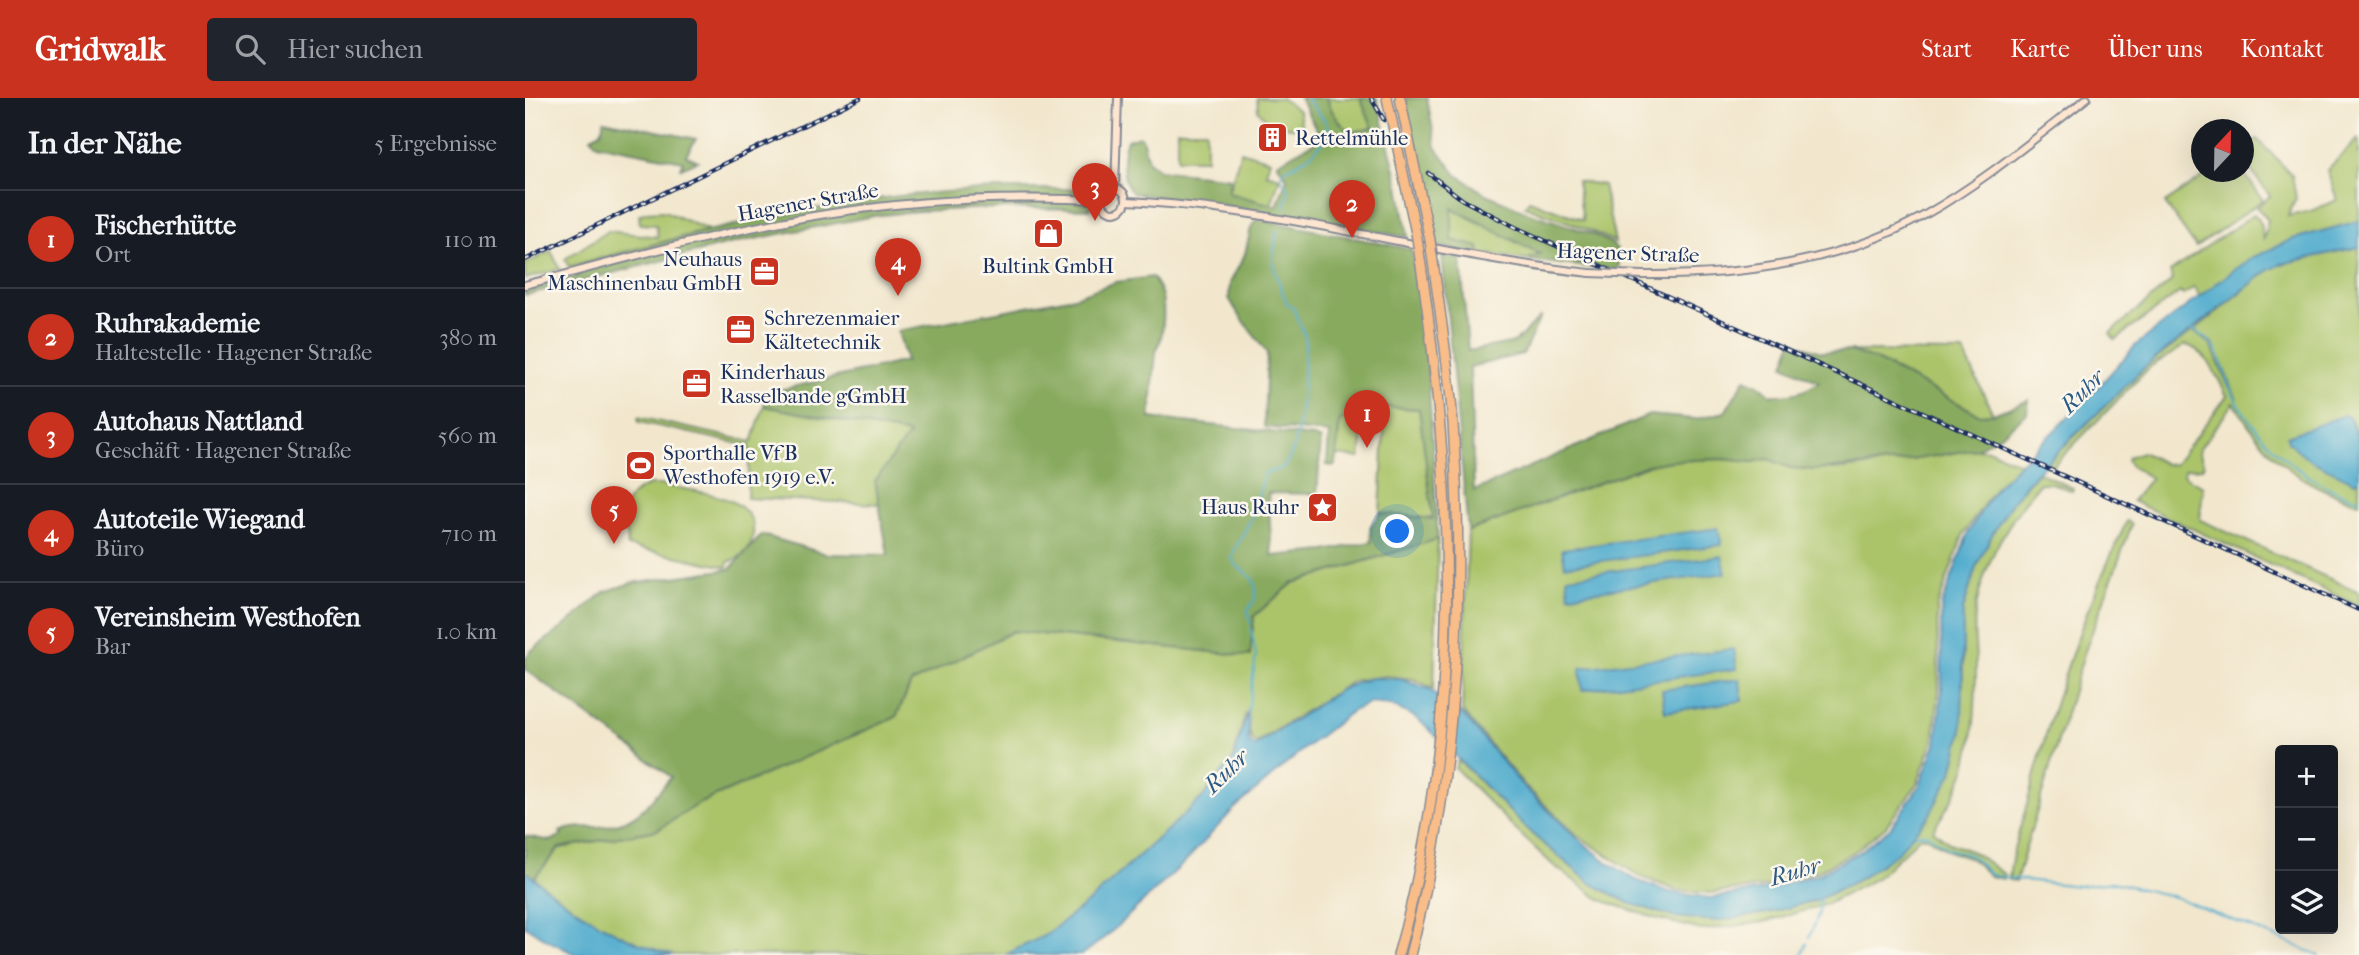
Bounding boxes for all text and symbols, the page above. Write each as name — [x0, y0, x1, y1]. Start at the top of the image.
search box — [207, 18, 697, 81]
text: Gridwalk — [35, 30, 165, 69]
icon: search — [231, 30, 269, 68]
text: Hier suchen — [287, 34, 423, 65]
text: Start — [1921, 35, 1972, 63]
text: Karte — [2010, 35, 2070, 63]
text: Über uns — [2108, 35, 2203, 63]
text: Kontakt — [2241, 35, 2324, 63]
north arrow — [2191, 119, 2254, 182]
building icon: Rettelmühle — [1255, 121, 1289, 155]
text: In der Nähe — [28, 126, 182, 161]
place label: Rettelmühle — [1295, 126, 1408, 150]
text: 5 Ergebnisse — [374, 130, 497, 157]
pin: 3 — [1072, 163, 1118, 221]
street label: Hagener Straße — [736, 178, 880, 226]
pin: 2 — [1329, 180, 1375, 238]
text: Fischerhütte — [95, 210, 236, 241]
shop icon: Bultink GmbH — [1031, 217, 1065, 251]
text: 1 — [47, 226, 55, 253]
text: 110 m — [444, 226, 497, 253]
pin: 4 — [875, 238, 921, 296]
street label: Hagener Straße — [1556, 239, 1700, 267]
text: Ort — [95, 241, 131, 268]
place label: Neuhaus Maschinenbau GmbH — [547, 247, 742, 295]
office icon: Neuhaus Maschinenbau GmbH — [748, 254, 782, 288]
place label: Bultink GmbH — [982, 254, 1114, 278]
place label: Schrezenmaier Kältetechnik — [764, 306, 899, 354]
text: Ruhrakademie — [95, 308, 260, 339]
office icon: Schrezenmaier Kältetechnik — [724, 313, 758, 347]
text: 2 — [45, 324, 57, 351]
text: 380 m — [439, 324, 497, 351]
text: Haltestelle · Hagener Straße — [95, 339, 372, 366]
place label: Kinderhaus Rasselbande gGmbH — [720, 360, 907, 408]
water label: Ruhr — [2053, 362, 2111, 420]
office icon: Kinderhaus Rasselbande gGmbH — [680, 367, 714, 401]
pin: 1 — [1344, 390, 1390, 448]
text: Autohaus Nattland — [95, 406, 303, 437]
text: 3 — [46, 422, 56, 449]
text: 560 m — [438, 422, 497, 449]
text: Geschäft · Hagener Straße — [95, 437, 351, 464]
place label: Sporthalle VfB Westhofen 1919 e.V. — [662, 441, 835, 489]
sports icon: Sporthalle VfB Westhofen 1919 e.V. — [623, 448, 657, 482]
pin: 5 — [591, 486, 637, 544]
place icon: Haus Ruhr — [1305, 490, 1339, 524]
place label: Haus Ruhr — [1201, 495, 1299, 519]
text: Autoteile Wiegand — [95, 504, 305, 535]
your location — [1380, 514, 1414, 548]
text: 4 — [44, 520, 58, 547]
text: 710 m — [441, 520, 497, 547]
text: Büro — [95, 535, 144, 562]
text: Vereinsheim Westhofen — [95, 602, 361, 633]
text: 5 — [46, 618, 56, 645]
text: 1.0 km — [436, 618, 497, 645]
text: Bar — [95, 633, 130, 660]
water label: Ruhr — [1197, 743, 1255, 800]
map controls — [2275, 745, 2338, 934]
button: + — [2275, 745, 2338, 808]
button: − — [2275, 808, 2338, 871]
water label: Ruhr — [1765, 851, 1825, 892]
button: layers — [2275, 871, 2338, 934]

